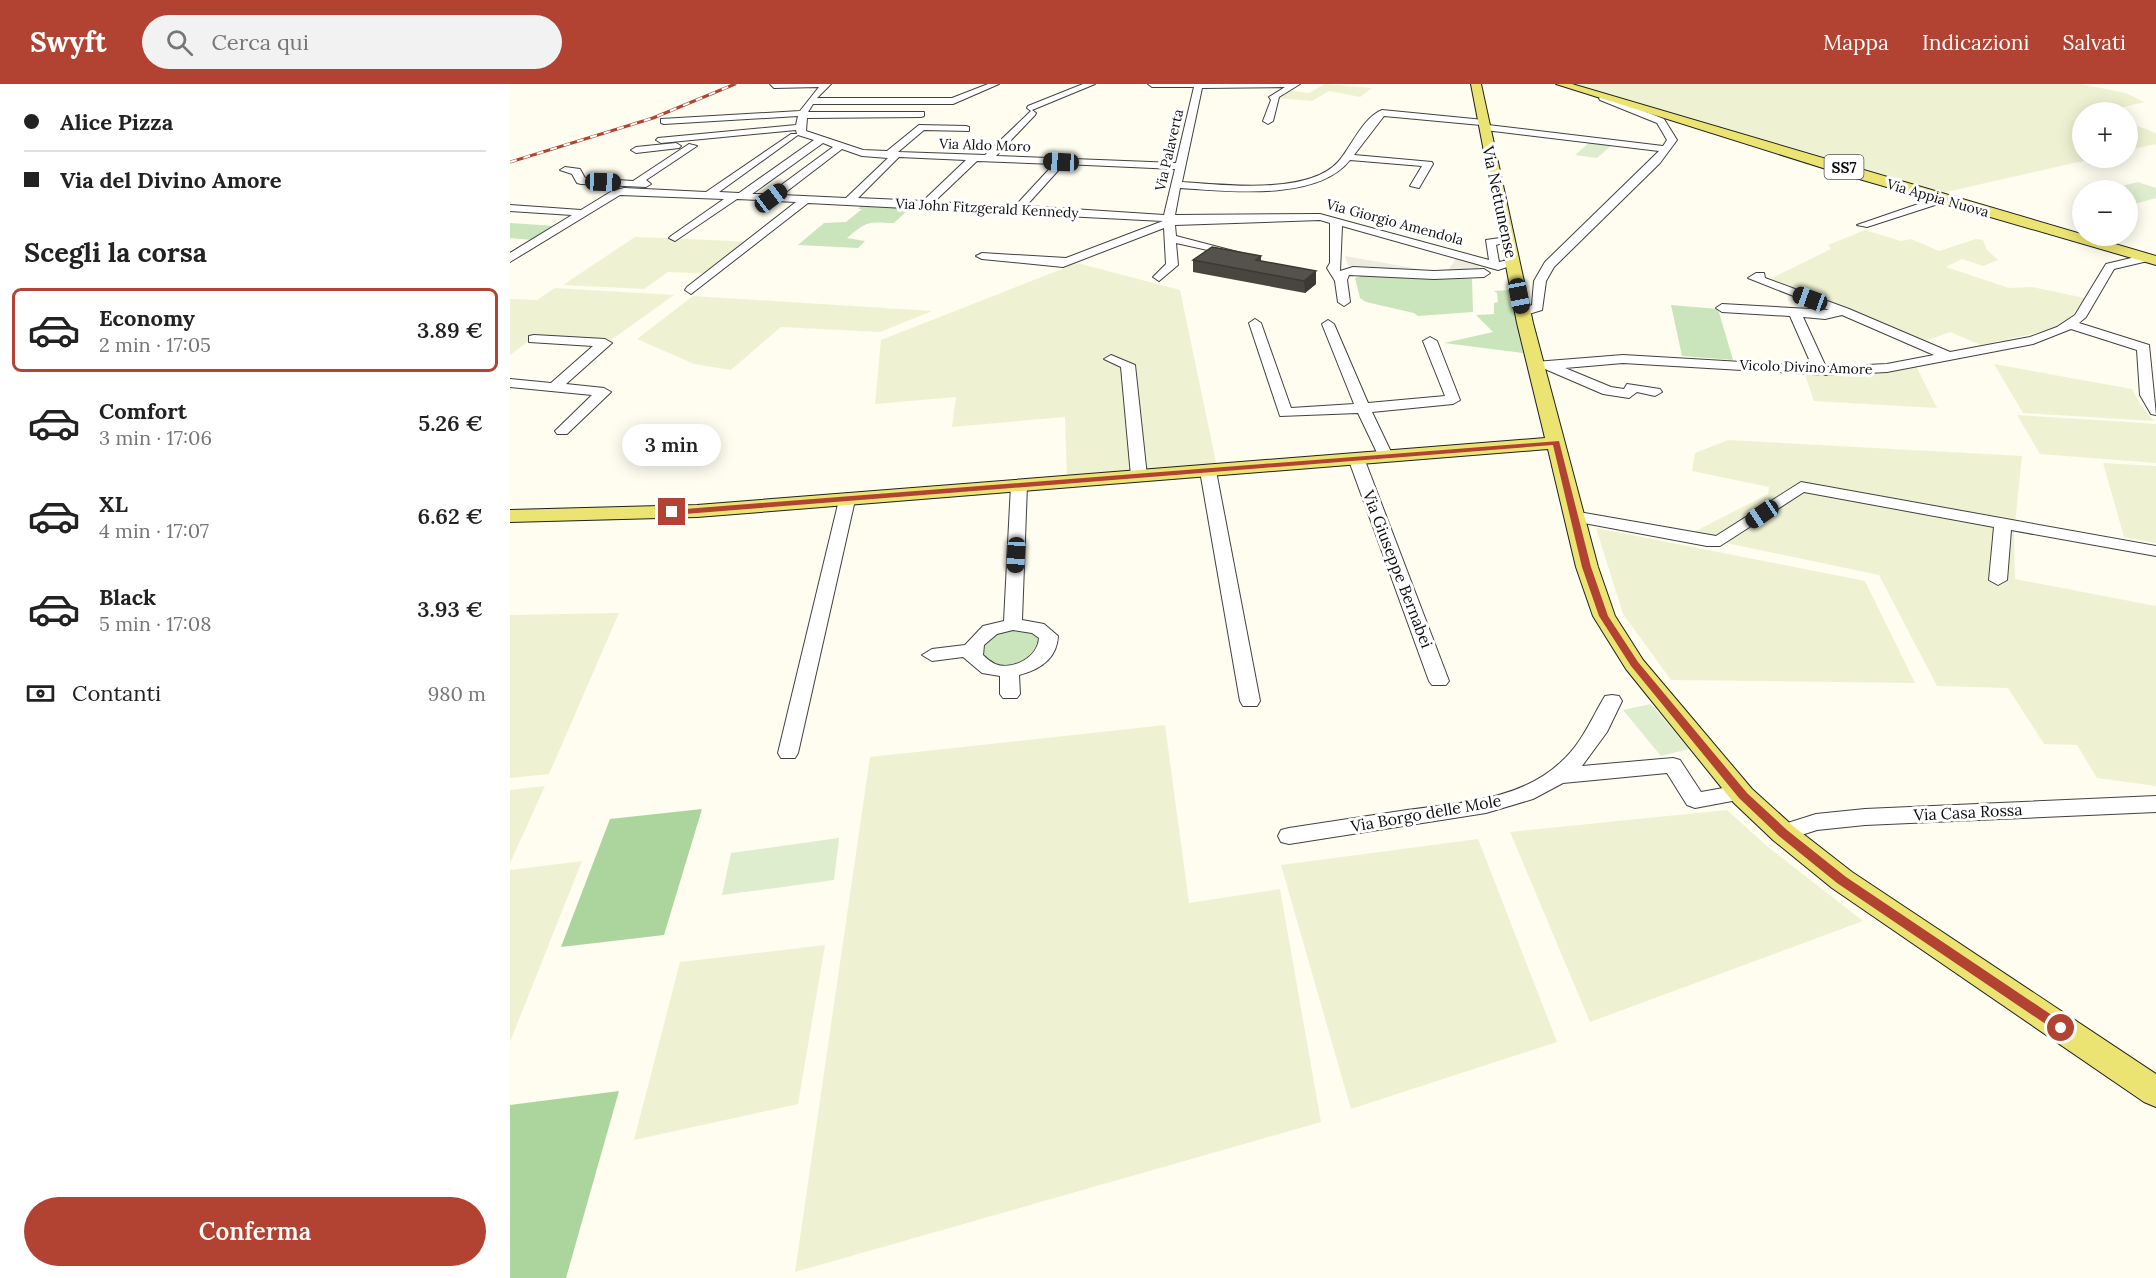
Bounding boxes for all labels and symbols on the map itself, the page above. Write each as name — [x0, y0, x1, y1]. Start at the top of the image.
street label: Via Palaverta — [1151, 107, 1187, 194]
street label: Via Aldo Moro — [938, 134, 1031, 156]
street label: Via Nettunense — [1478, 143, 1522, 260]
car — [1043, 152, 1079, 172]
road number: SS7 — [1824, 155, 1864, 179]
car — [585, 172, 621, 192]
street label: Via Appia Nuova — [1884, 175, 1991, 221]
car — [751, 180, 791, 216]
street label: Via John Fitzgerald Kennedy — [894, 194, 1080, 222]
street label: Via Giorgio Amendola — [1323, 195, 1466, 249]
car — [1507, 277, 1531, 315]
car — [1790, 284, 1830, 314]
street label: Vicolo Divino Amore — [1738, 356, 1873, 378]
callout: 3 min — [622, 425, 722, 467]
street label: Via Giuseppe Bernabei — [1358, 486, 1437, 651]
car — [1742, 496, 1782, 532]
route end — [658, 498, 685, 525]
car — [1006, 537, 1026, 573]
street label: Via Borgo delle Mole — [1348, 790, 1503, 836]
street label: Via Casa Rossa — [1912, 799, 2023, 825]
route start — [2047, 1014, 2074, 1041]

